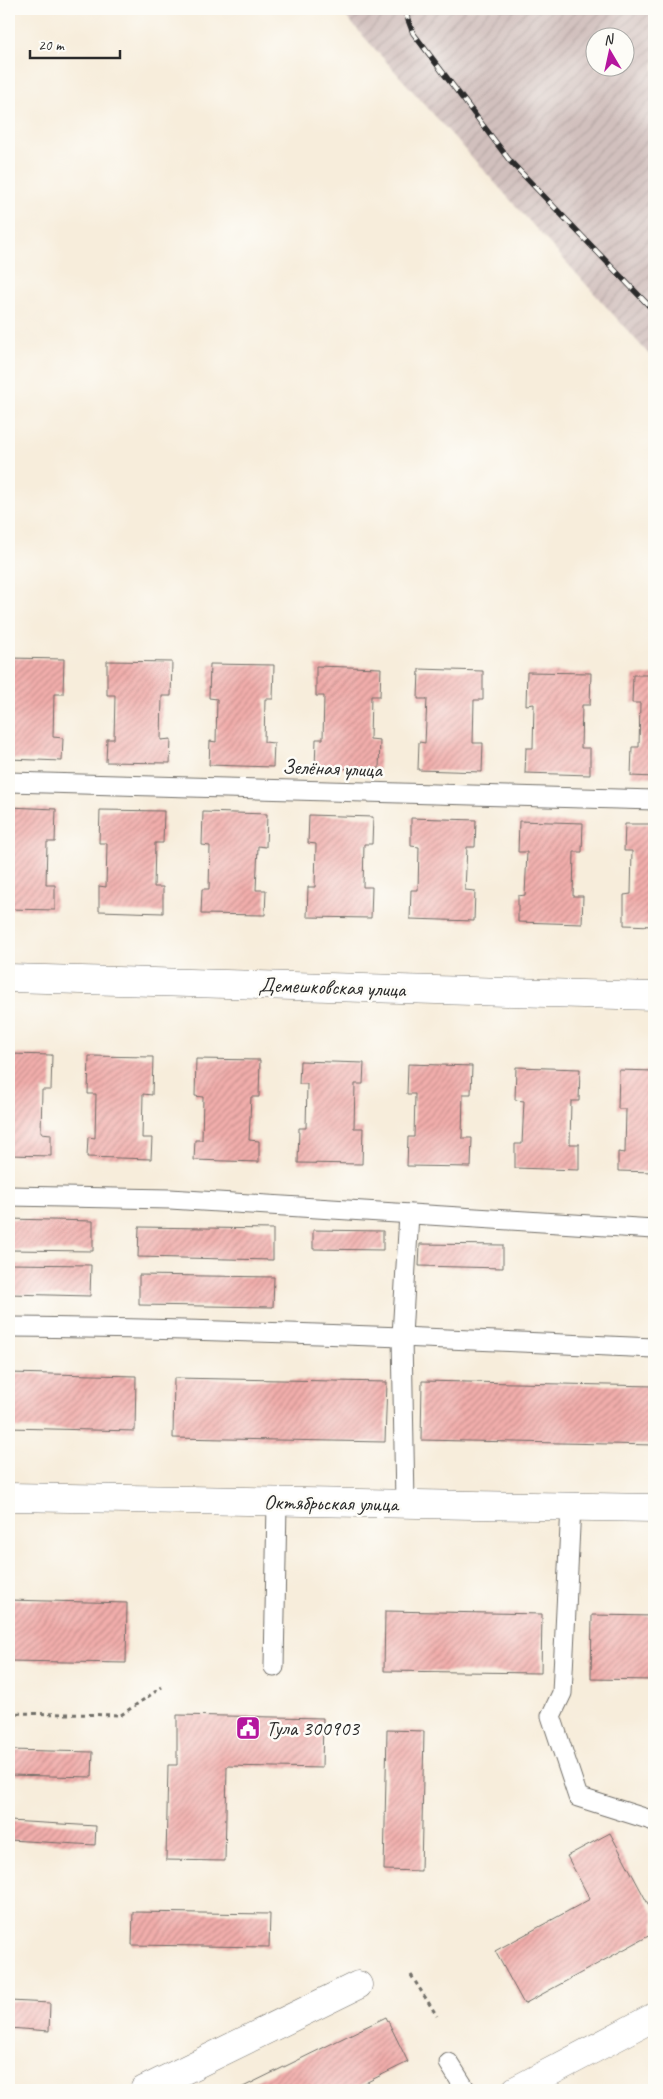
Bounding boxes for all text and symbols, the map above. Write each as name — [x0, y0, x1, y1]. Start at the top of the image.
scale bar — [30, 28, 120, 60]
north arrow — [586, 28, 636, 78]
text: N — [602, 30, 616, 49]
text: 20 m — [38, 36, 65, 55]
street label: Зелёная улица — [282, 753, 384, 783]
street label: Демешковская улица — [258, 971, 408, 1003]
street label: Октябрьская улица — [264, 1489, 401, 1517]
public building icon: Тула 300903 — [235, 1715, 261, 1741]
place label: Тула 300903 — [266, 1715, 360, 1741]

